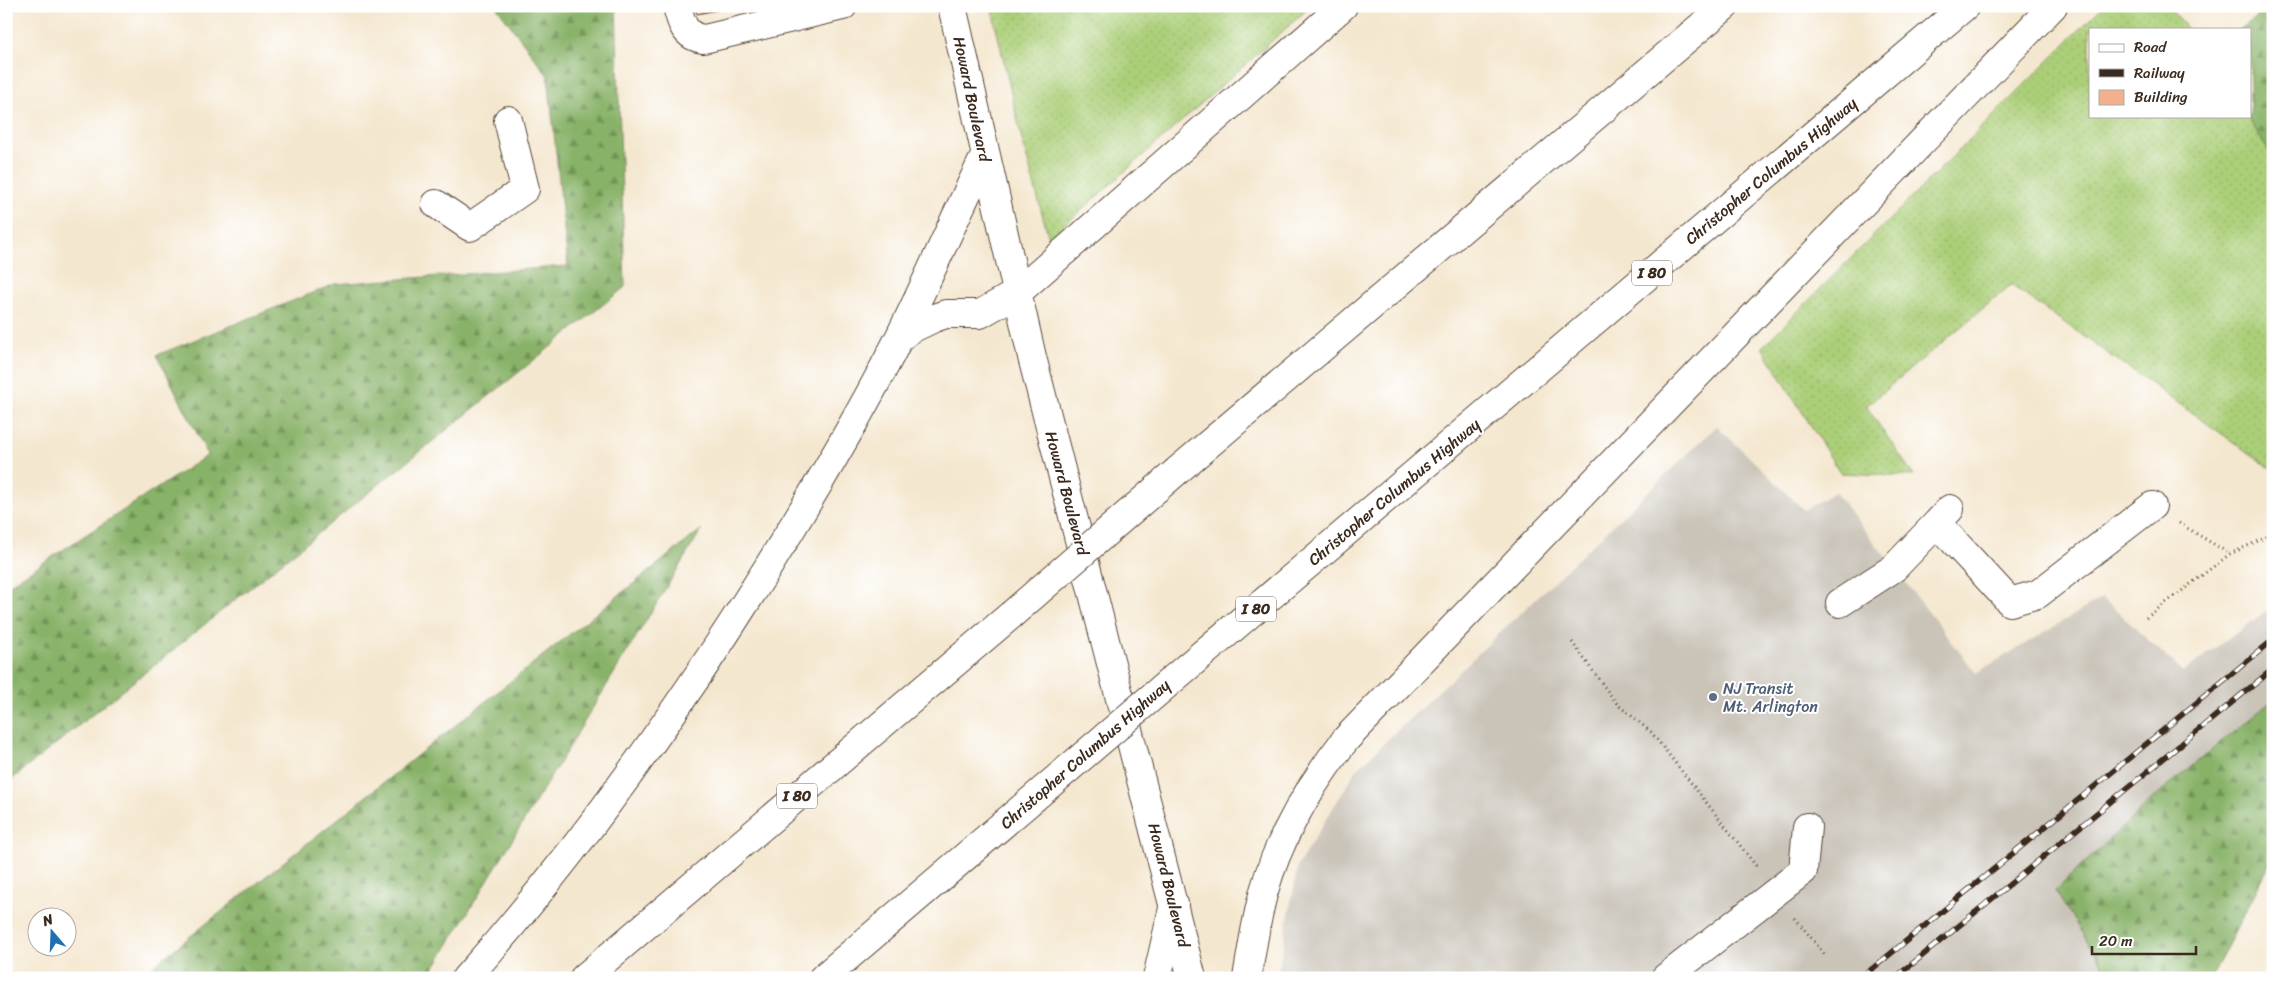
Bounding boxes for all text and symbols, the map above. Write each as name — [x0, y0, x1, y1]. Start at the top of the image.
legend — [2089, 28, 2252, 118]
street label: Howard Boulevard — [945, 34, 1000, 166]
text: Road — [2134, 34, 2167, 60]
text: Railway — [2134, 60, 2185, 86]
text: Building — [2134, 84, 2188, 110]
street label: Christopher Columbus Highway — [1678, 89, 1865, 252]
road number: I 80 — [1632, 260, 1672, 286]
street label: Christopher Columbus Highway — [1301, 410, 1488, 573]
street label: Howard Boulevard — [1036, 428, 1098, 560]
road number: I 80 — [1236, 596, 1276, 622]
street label: Christopher Columbus Highway — [993, 671, 1177, 837]
place label: NJ Transit Mt. Arlington — [1723, 674, 1818, 721]
marker: NJ Transit Mt. Arlington — [1707, 691, 1719, 703]
road number: I 80 — [777, 784, 817, 808]
street label: Howard Boulevard — [1140, 820, 1199, 952]
north arrow — [28, 906, 78, 956]
text: N — [38, 907, 57, 934]
scale bar — [2092, 924, 2195, 956]
text: 20 m — [2099, 928, 2133, 954]

